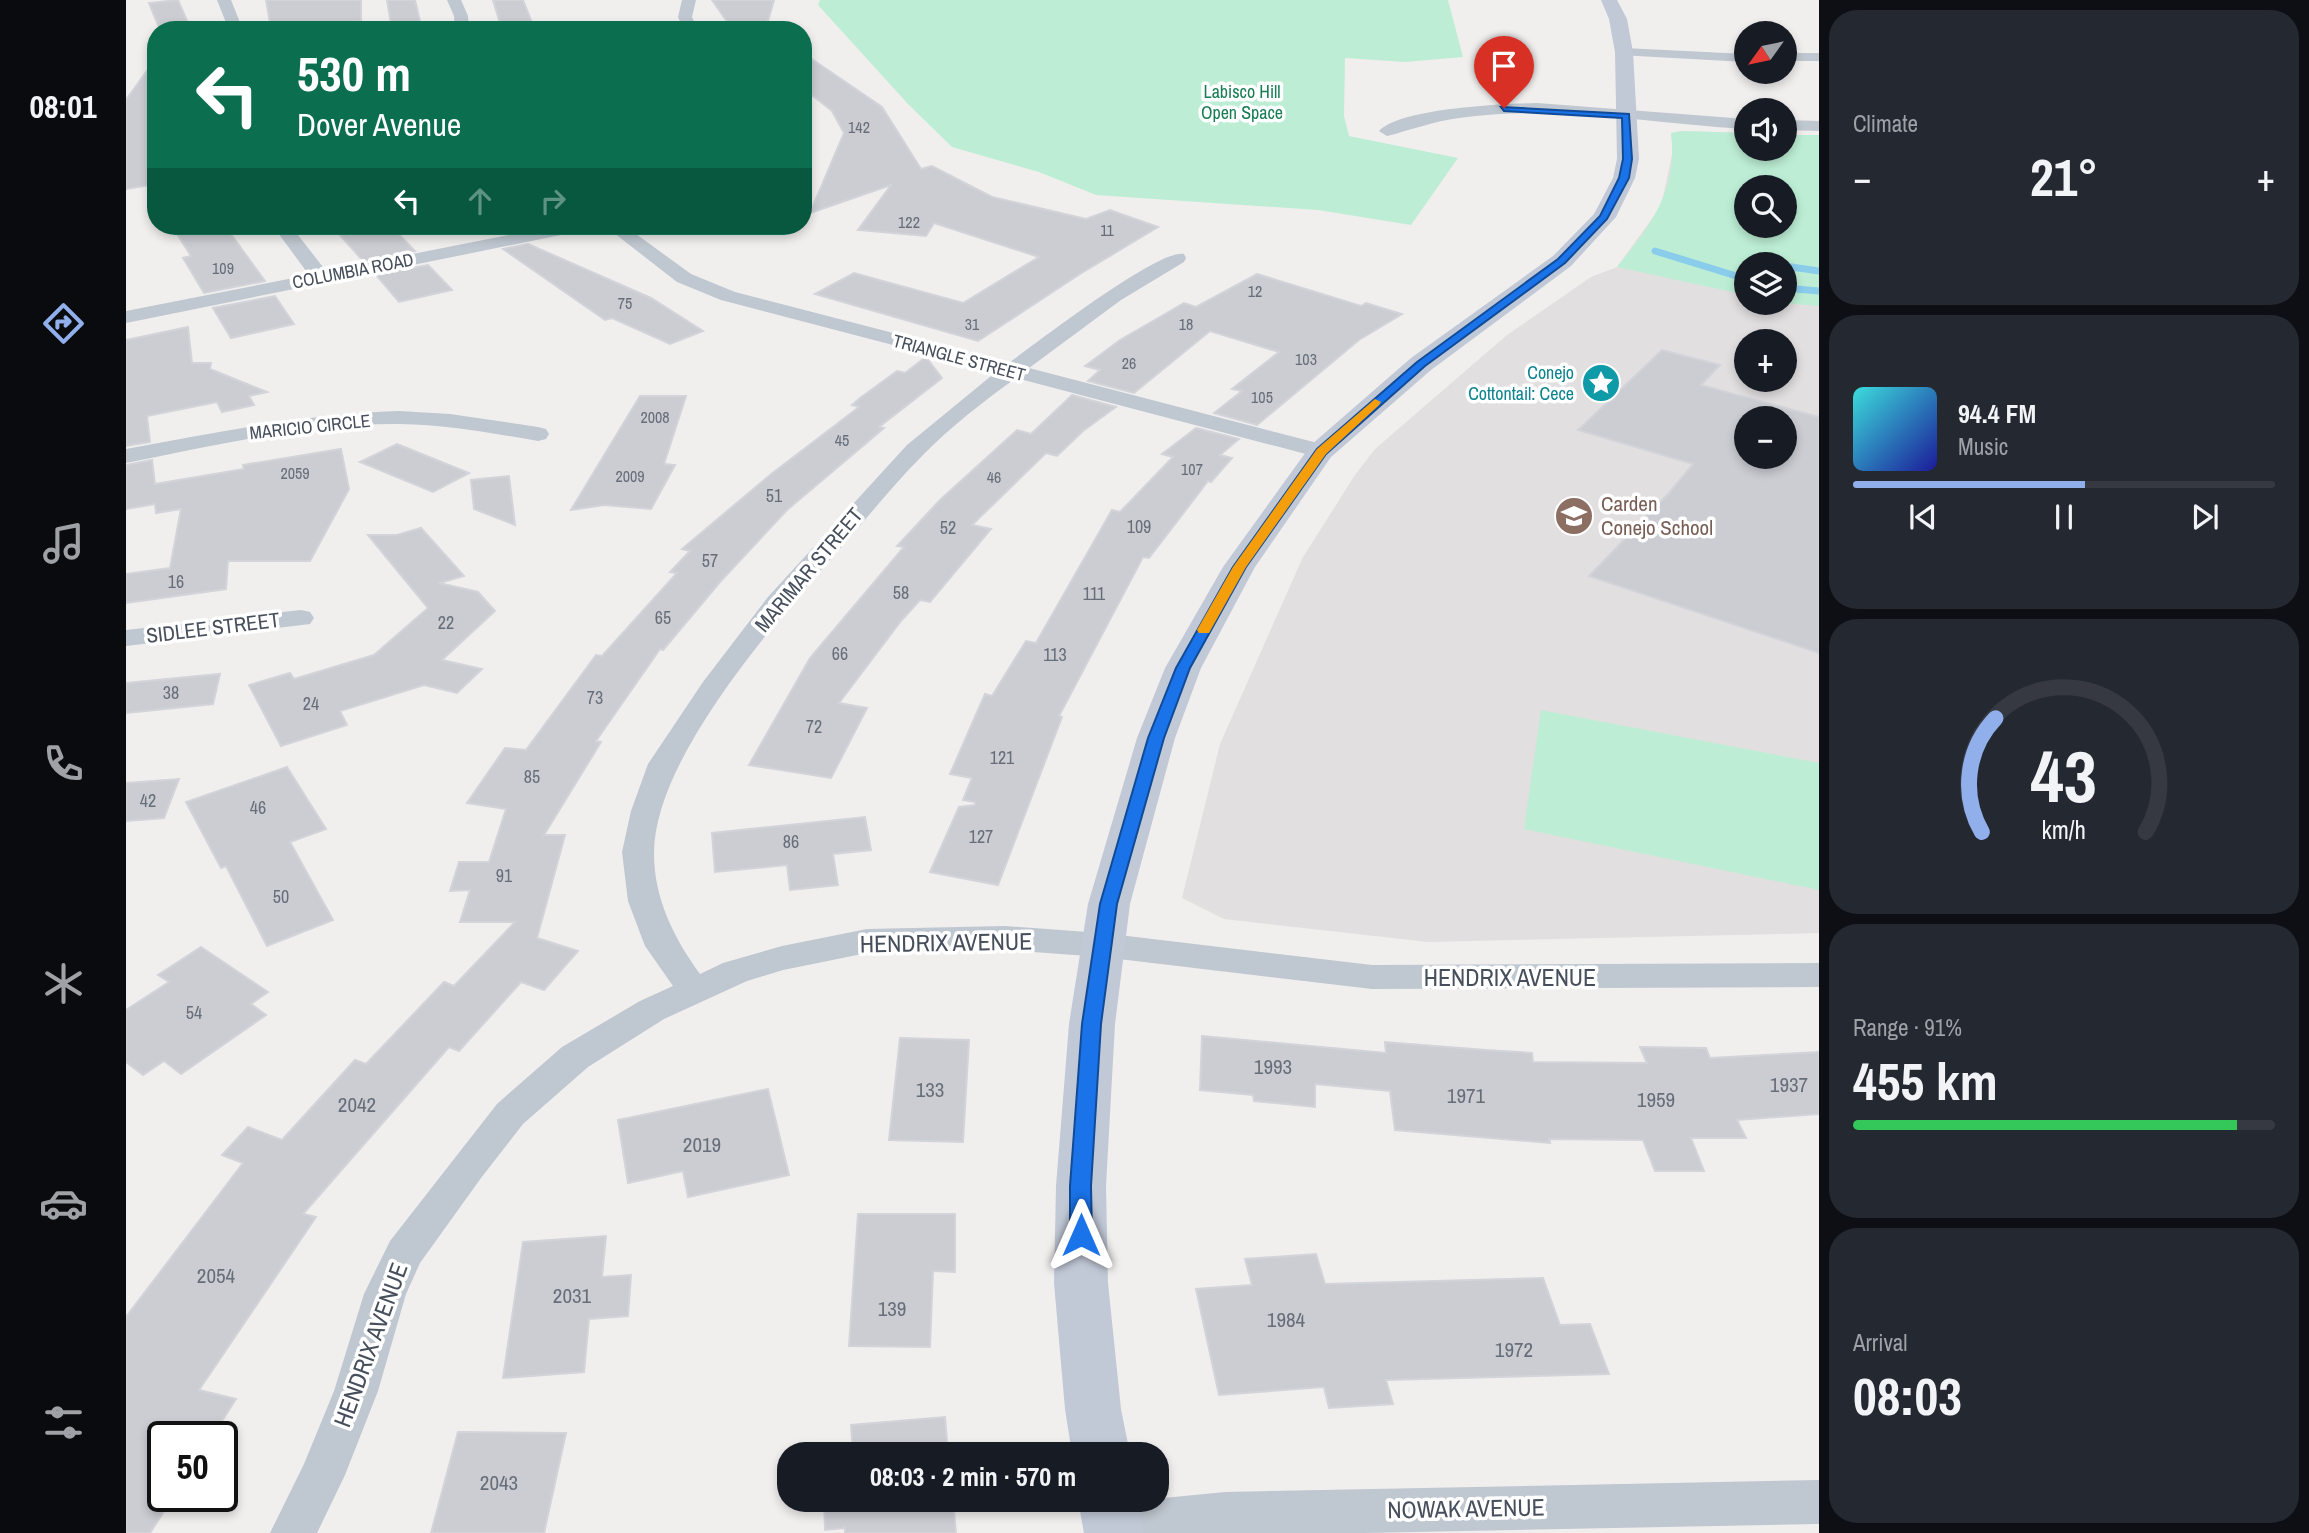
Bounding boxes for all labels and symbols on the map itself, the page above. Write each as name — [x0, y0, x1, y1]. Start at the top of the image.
north arrow — [1734, 21, 1797, 84]
pin — [1474, 36, 1534, 108]
park label: Labisco Hill Open Space — [1201, 79, 1283, 125]
house number: 142 — [848, 116, 870, 138]
house number: 122 — [898, 211, 920, 233]
house number: 11 — [1100, 219, 1115, 241]
street label: COLUMBIA ROAD — [290, 247, 416, 295]
house number: 109 — [212, 257, 234, 279]
house number: 12 — [1248, 280, 1262, 302]
house number: 75 — [618, 292, 632, 314]
house number: 31 — [965, 313, 980, 335]
house number: 18 — [1179, 313, 1193, 335]
street label: TRIANGLE STREET — [890, 328, 1028, 387]
house number: 103 — [1295, 348, 1317, 370]
house number: 26 — [1122, 352, 1136, 374]
place label: Conejo Cottontail: Cece — [1468, 360, 1574, 406]
place icon: Conejo Cottontail: Cece — [1580, 362, 1622, 404]
house number: 105 — [1251, 386, 1273, 408]
house number: 2008 — [640, 406, 670, 428]
street label: MARICIO CIRCLE — [248, 408, 372, 445]
house number: 45 — [835, 429, 849, 451]
house number: 107 — [1181, 458, 1203, 480]
house number: 2059 — [280, 462, 310, 484]
house number: 2009 — [615, 465, 645, 487]
house number: 46 — [987, 466, 1001, 488]
house number: 51 — [766, 483, 783, 508]
place label: Carden Conejo School — [1601, 489, 1713, 542]
school or university icon: Carden Conejo School — [1553, 495, 1595, 537]
street label: MARIMAR STREET — [748, 501, 870, 638]
house number: 109 — [1127, 514, 1151, 539]
house number: 52 — [940, 515, 956, 540]
house number: 57 — [702, 548, 718, 573]
house number: 16 — [168, 569, 184, 594]
house number: 58 — [893, 580, 909, 605]
house number: 111 — [1083, 581, 1106, 606]
street label: SIDLEE STREET — [145, 605, 282, 650]
house number: 65 — [655, 605, 671, 630]
house number: 22 — [438, 610, 454, 635]
house number: 66 — [832, 641, 848, 666]
house number: 113 — [1043, 642, 1067, 667]
house number: 38 — [163, 680, 179, 705]
house number: 73 — [587, 685, 603, 710]
house number: 24 — [303, 691, 319, 716]
house number: 72 — [806, 714, 822, 739]
house number: 121 — [990, 745, 1015, 770]
house number: 85 — [524, 764, 540, 789]
house number: 42 — [140, 788, 156, 813]
house number: 46 — [250, 795, 266, 820]
house number: 127 — [969, 824, 993, 849]
house number: 86 — [783, 829, 799, 854]
house number: 91 — [496, 863, 513, 888]
house number: 50 — [273, 884, 289, 909]
street label: HENDRIX AVENUE — [859, 924, 1032, 960]
street label: HENDRIX AVENUE — [1424, 961, 1596, 993]
house number: 54 — [186, 1000, 202, 1025]
house number: 1993 — [1254, 1052, 1292, 1081]
house number: 1937 — [1770, 1070, 1808, 1099]
house number: 133 — [916, 1075, 944, 1104]
house number: 1971 — [1447, 1081, 1486, 1110]
house number: 1959 — [1637, 1085, 1675, 1114]
house number: 2042 — [338, 1090, 376, 1119]
house number: 2019 — [683, 1130, 721, 1159]
position arrow — [1044, 1198, 1118, 1272]
street label: HENDRIX AVENUE — [326, 1258, 415, 1431]
house number: 2054 — [197, 1261, 236, 1290]
house number: 2031 — [553, 1281, 592, 1310]
house number: 139 — [878, 1294, 906, 1323]
house number: 1984 — [1267, 1305, 1306, 1334]
house number: 1972 — [1495, 1335, 1533, 1364]
speed limit sign: 50 — [147, 1421, 238, 1512]
house number: 2043 — [480, 1468, 518, 1497]
street label: NOWAK AVENUE — [1387, 1491, 1545, 1525]

